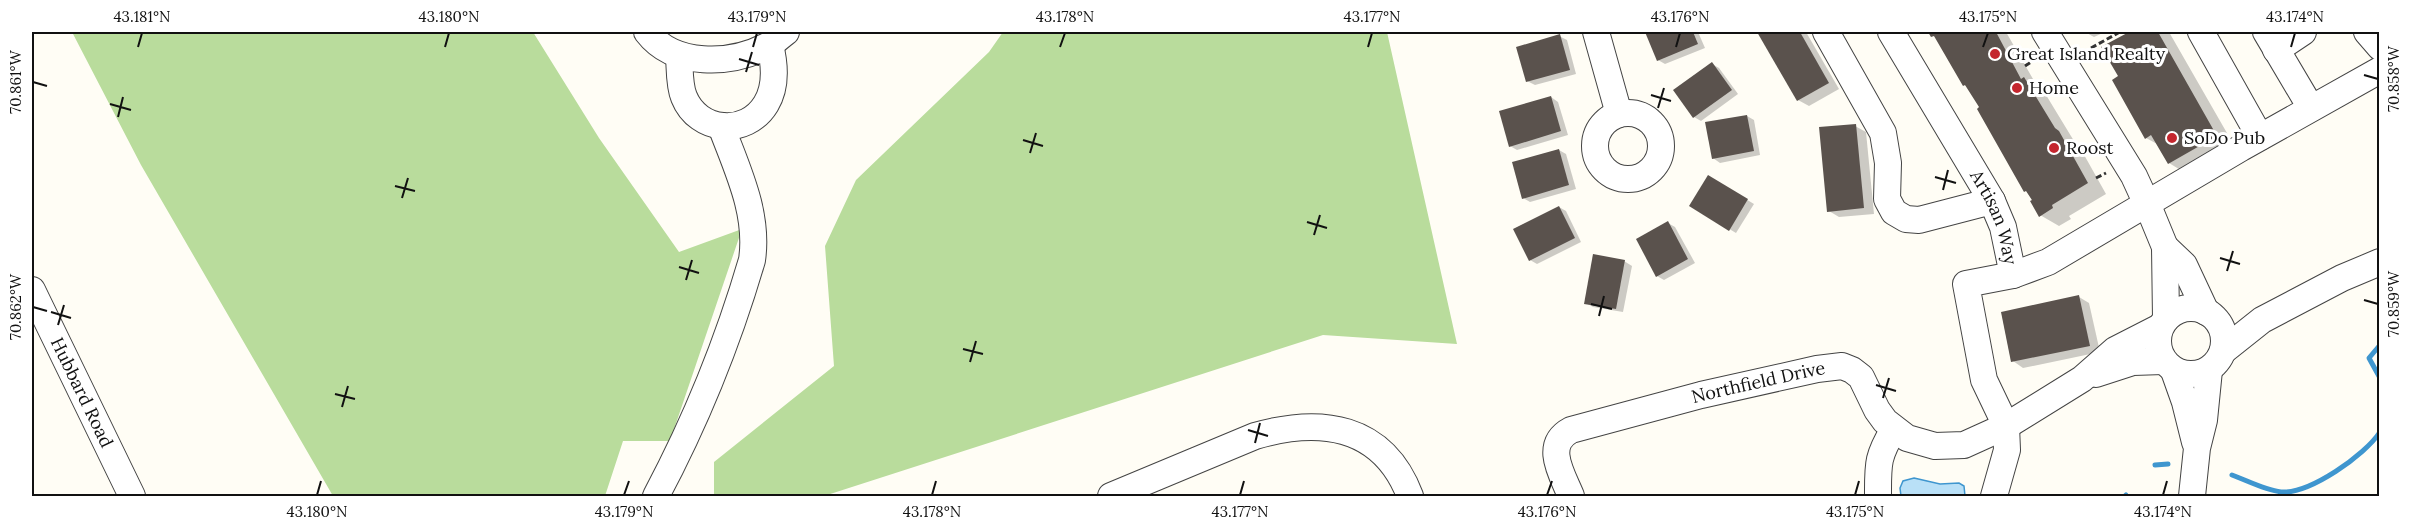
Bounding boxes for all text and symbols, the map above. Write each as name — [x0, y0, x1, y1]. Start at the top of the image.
text: 43.181°N — [113, 7, 171, 26]
text: 43.180°N — [419, 7, 479, 26]
text: 43.179°N — [728, 7, 786, 26]
text: 43.178°N — [1036, 7, 1094, 26]
text: 43.177°N — [1344, 7, 1400, 26]
text: 43.176°N — [1651, 7, 1709, 26]
text: 43.175°N — [1959, 7, 2017, 26]
text: 43.174°N — [2266, 7, 2324, 26]
place label: Great Island Realty — [2007, 42, 2166, 65]
text: 70.858°W — [2384, 45, 2403, 112]
marker: Great Island Realty — [1988, 47, 2002, 61]
text: 70.861°W — [6, 49, 25, 114]
place label: Home — [2029, 76, 2079, 99]
marker: Home — [2010, 81, 2024, 95]
place label: SoDo Pub — [2184, 126, 2265, 149]
marker: SoDo Pub — [2165, 131, 2179, 145]
place label: Roost — [2066, 136, 2114, 159]
marker: Roost — [2047, 141, 2061, 155]
street label: Artisan Way — [1965, 165, 2023, 267]
text: 70.859°W — [2384, 270, 2403, 337]
text: 70.862°W — [6, 273, 25, 340]
street label: Hubbard Road — [46, 333, 119, 451]
street label: Northfield Drive — [1689, 356, 1827, 408]
text: 43.180°N — [287, 502, 347, 521]
text: 43.179°N — [595, 502, 653, 521]
text: 43.178°N — [903, 502, 961, 521]
text: 43.177°N — [1212, 502, 1268, 521]
text: 43.176°N — [1518, 502, 1576, 521]
text: 43.175°N — [1826, 502, 1884, 521]
text: 43.174°N — [2134, 502, 2192, 521]

